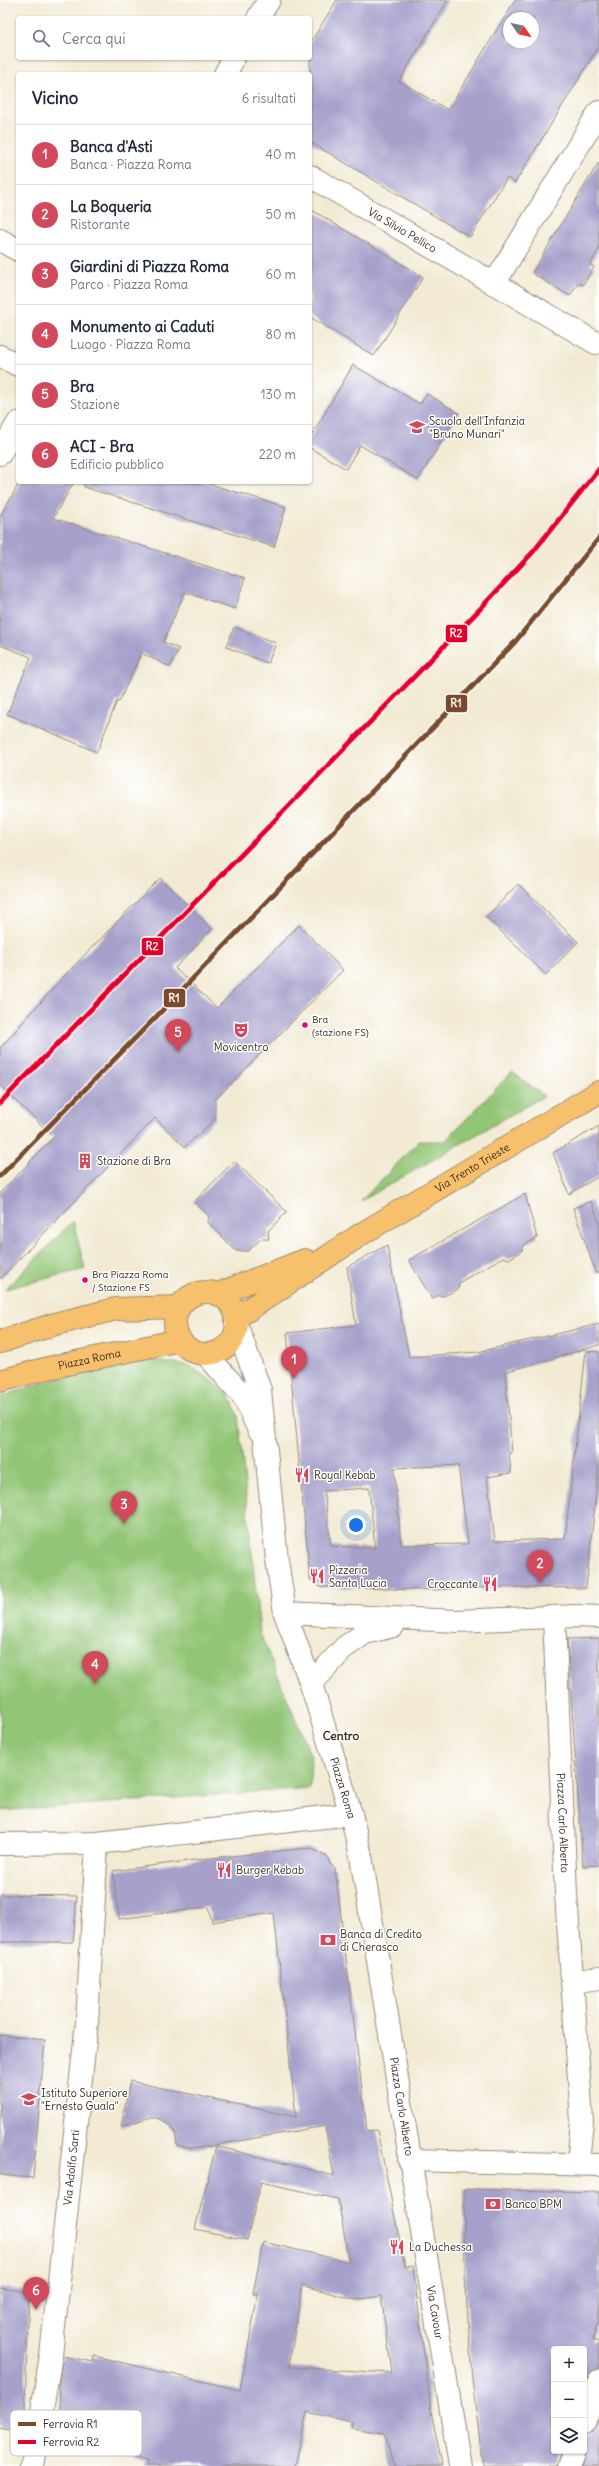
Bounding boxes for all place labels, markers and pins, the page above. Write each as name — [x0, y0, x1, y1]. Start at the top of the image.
place label: Scuola dell'Infanzia "Bruno Munari" — [429, 414, 525, 441]
school or university icon: Scuola dell'Infanzia "Bruno Munari" — [408, 418, 426, 436]
place label: Bra (stazione FS) — [312, 1013, 369, 1039]
pin: 5 — [165, 1019, 191, 1052]
marker: Bra (stazione FS) — [300, 1020, 310, 1030]
theatre icon: Movicentro — [232, 1021, 250, 1039]
place label: Movicentro — [214, 1040, 268, 1054]
building icon: Stazione di Bra — [76, 1152, 94, 1170]
place label: Stazione di Bra — [97, 1154, 171, 1168]
place label: Bra Piazza Roma / Stazione FS — [92, 1268, 169, 1294]
marker: Bra Piazza Roma / Stazione FS — [80, 1275, 90, 1285]
pin: 1 — [281, 1346, 307, 1379]
restaurant icon: Royal Kebab — [293, 1466, 311, 1484]
place label: Royal Kebab — [314, 1468, 376, 1482]
pin: 3 — [111, 1491, 137, 1524]
pin: 2 — [527, 1550, 553, 1583]
place label: Pizzeria Santa Lucia — [329, 1563, 387, 1590]
restaurant icon: Pizzeria Santa Lucia — [308, 1567, 326, 1585]
restaurant icon: Croccante — [481, 1575, 499, 1593]
place label: Croccante — [427, 1577, 478, 1591]
pin: 4 — [82, 1651, 108, 1684]
restaurant icon: Burger Kebab — [215, 1861, 233, 1879]
place label: Burger Kebab — [236, 1863, 304, 1877]
place label: Banca di Credito di Cherasco — [340, 1927, 422, 1954]
bank icon: Banca di Credito di Cherasco — [319, 1931, 337, 1949]
place label: Istituto Superiore "Ernesto Guala" — [41, 2086, 128, 2113]
school or university icon: Istituto Superiore "Ernesto Guala" — [20, 2090, 38, 2108]
bank icon: Banco BPM — [484, 2195, 502, 2213]
place label: Banco BPM — [505, 2197, 562, 2211]
restaurant icon: La Duchessa — [388, 2238, 406, 2256]
place label: La Duchessa — [409, 2240, 472, 2254]
pin: 6 — [23, 2277, 49, 2310]

